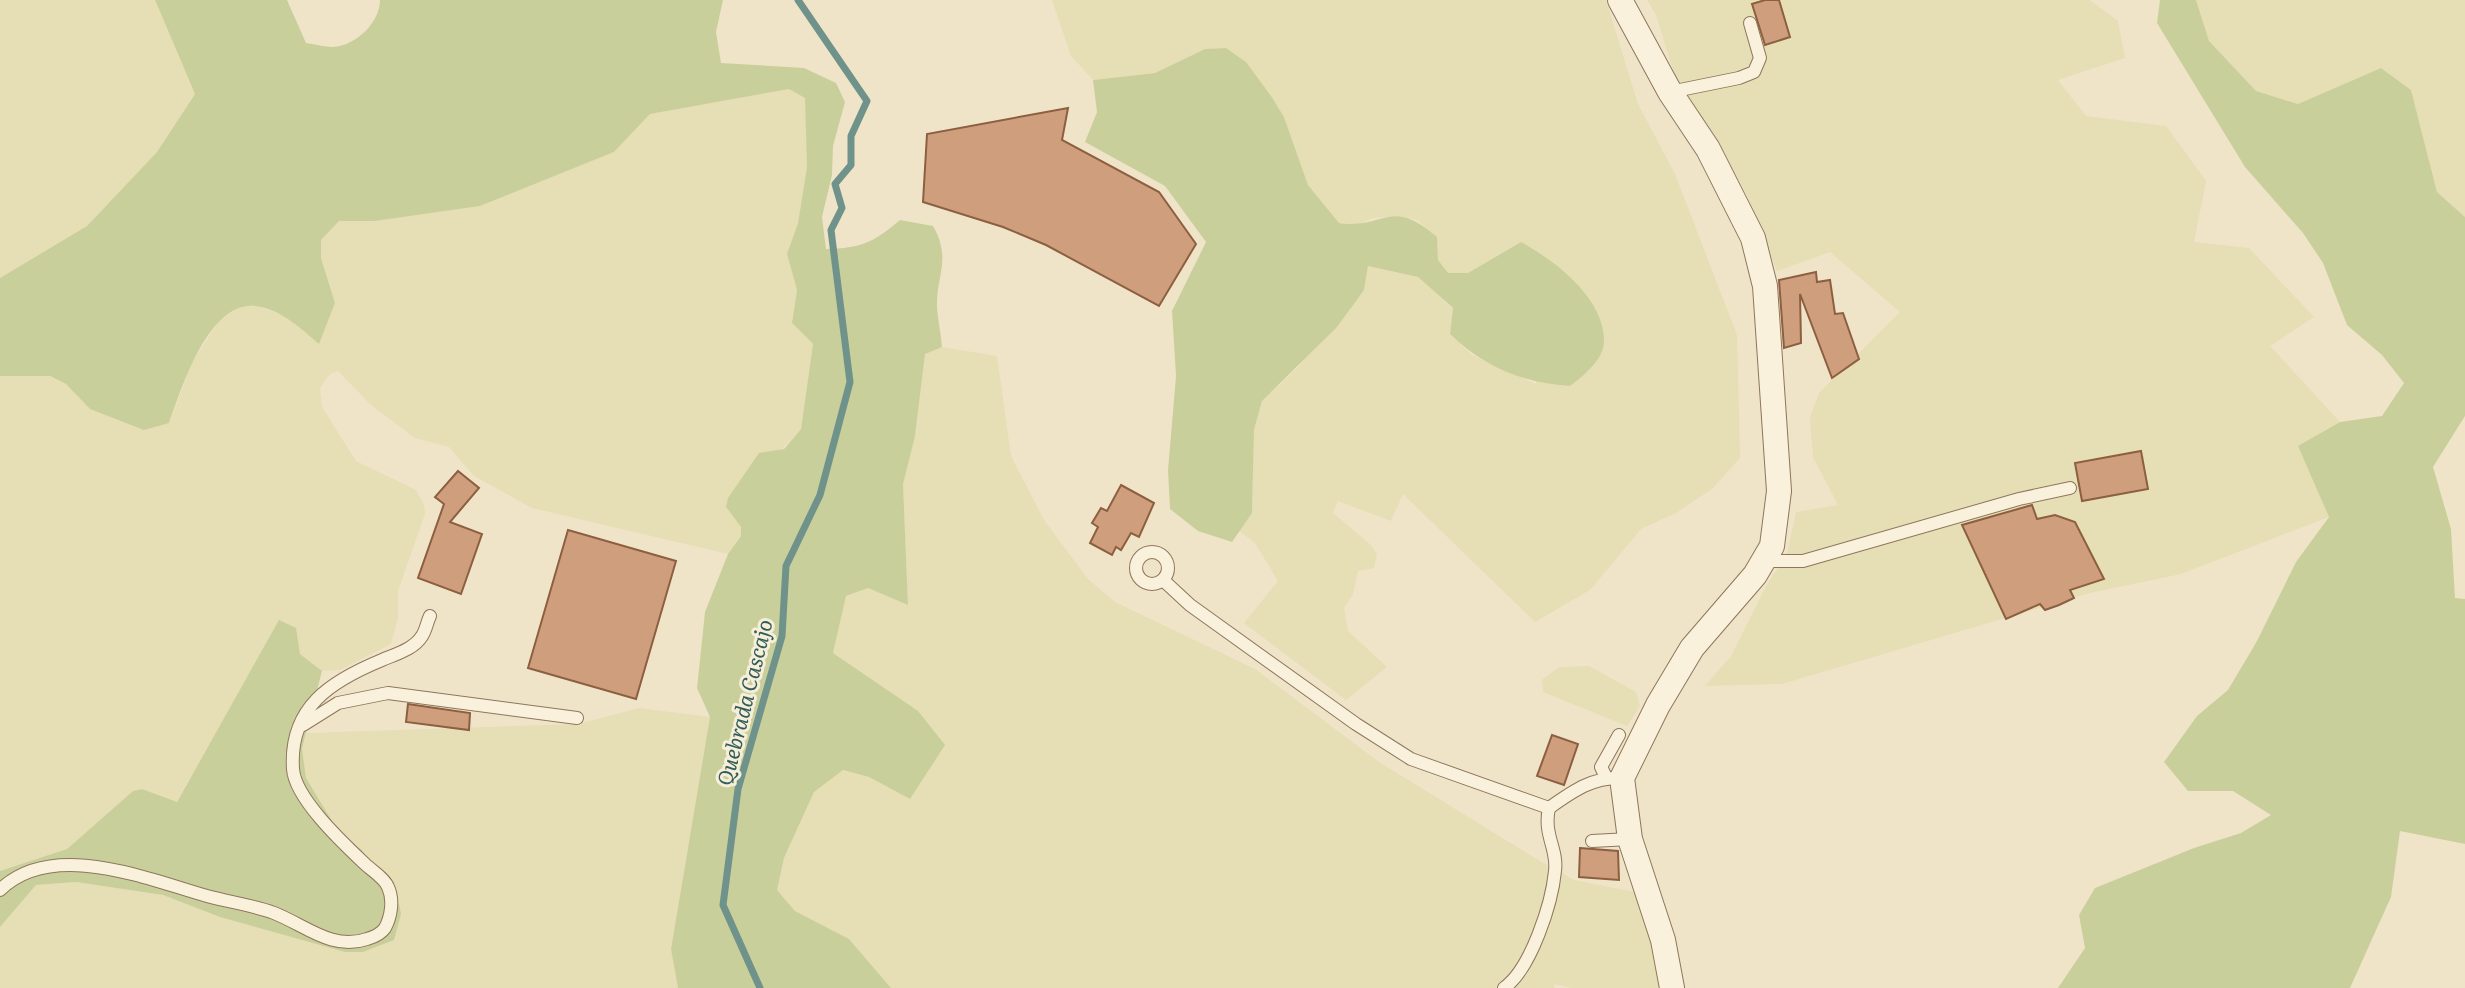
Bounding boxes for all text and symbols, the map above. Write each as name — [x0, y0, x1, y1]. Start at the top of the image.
water label: Quebrada Cascajo — [707, 616, 779, 788]

